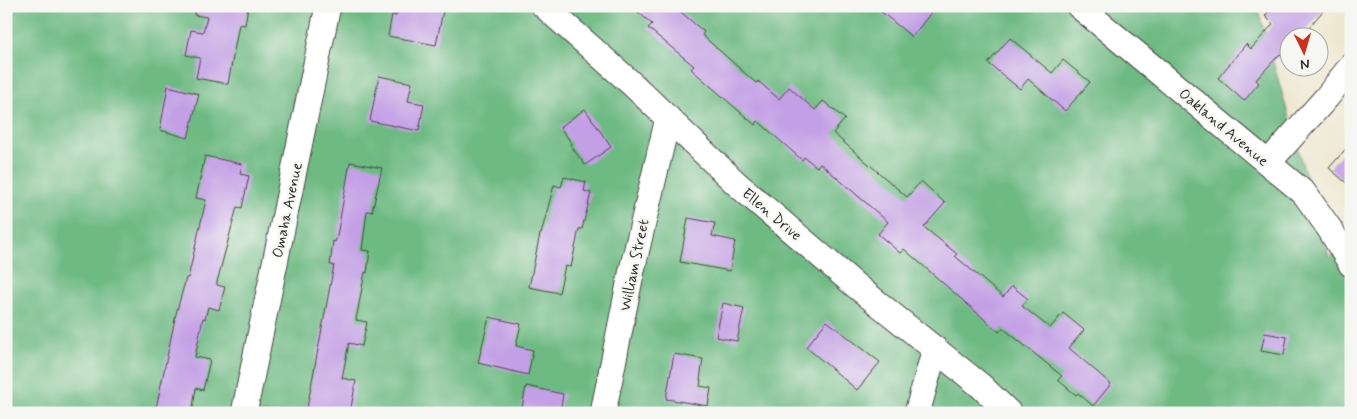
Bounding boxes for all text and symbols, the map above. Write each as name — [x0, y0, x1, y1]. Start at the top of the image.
north arrow — [1280, 28, 1330, 78]
text: N — [1300, 55, 1310, 73]
street label: Oakland Avenue — [1174, 84, 1273, 171]
street label: Omaha Avenue — [268, 161, 308, 260]
street label: Ellen Drive — [737, 184, 806, 246]
street label: William Street — [615, 217, 655, 313]

